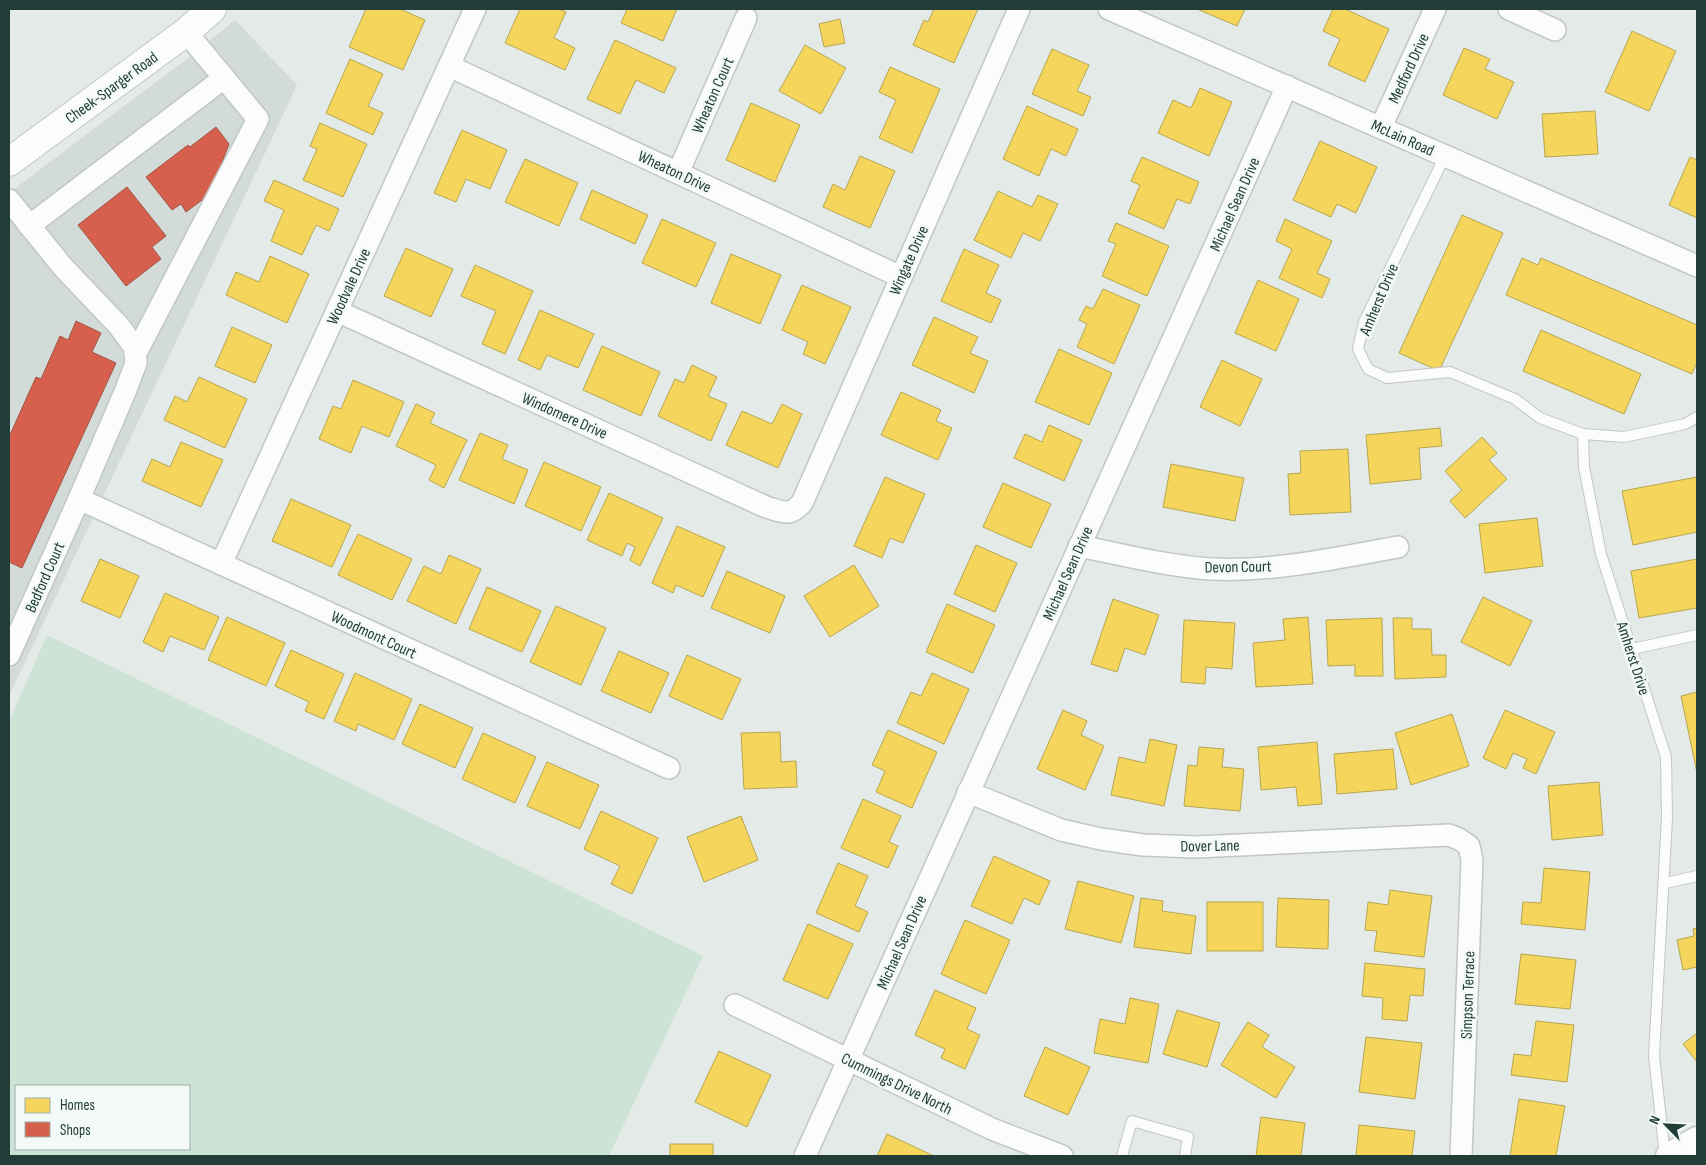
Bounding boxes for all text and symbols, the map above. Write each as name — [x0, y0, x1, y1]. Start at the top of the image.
street label: Medford Drive — [1385, 31, 1434, 107]
street label: Cheek-Sparger Road — [62, 48, 162, 128]
street label: Wheaton Court — [688, 55, 739, 137]
street label: McLain Road — [1368, 116, 1437, 161]
street label: Wheaton Drive — [635, 147, 714, 198]
street label: Michael Sean Drive — [1206, 155, 1265, 254]
street label: Wingate Drive — [886, 223, 933, 298]
street label: Woodvale Drive — [323, 245, 375, 328]
street label: Amherst Drive — [1355, 261, 1403, 339]
street label: Windomere Drive — [519, 389, 610, 444]
street label: Michael Sean Drive — [1039, 524, 1098, 623]
street label: Bedford Court — [21, 539, 69, 616]
street label: Devon Court — [1204, 557, 1272, 578]
street label: Woodmont Court — [328, 607, 419, 663]
street label: Amherst Drive — [1611, 618, 1653, 698]
street label: Dover Lane — [1180, 836, 1240, 857]
street label: Michael Sean Drive — [873, 893, 932, 992]
street label: Simpson Terrace — [1457, 951, 1480, 1039]
street label: Cummings Drive North — [838, 1049, 955, 1119]
legend — [15, 1085, 190, 1150]
text: Homes — [60, 1096, 95, 1115]
north arrow — [1641, 1100, 1691, 1150]
text: N — [1645, 1113, 1664, 1127]
text: Shops — [60, 1121, 91, 1140]

